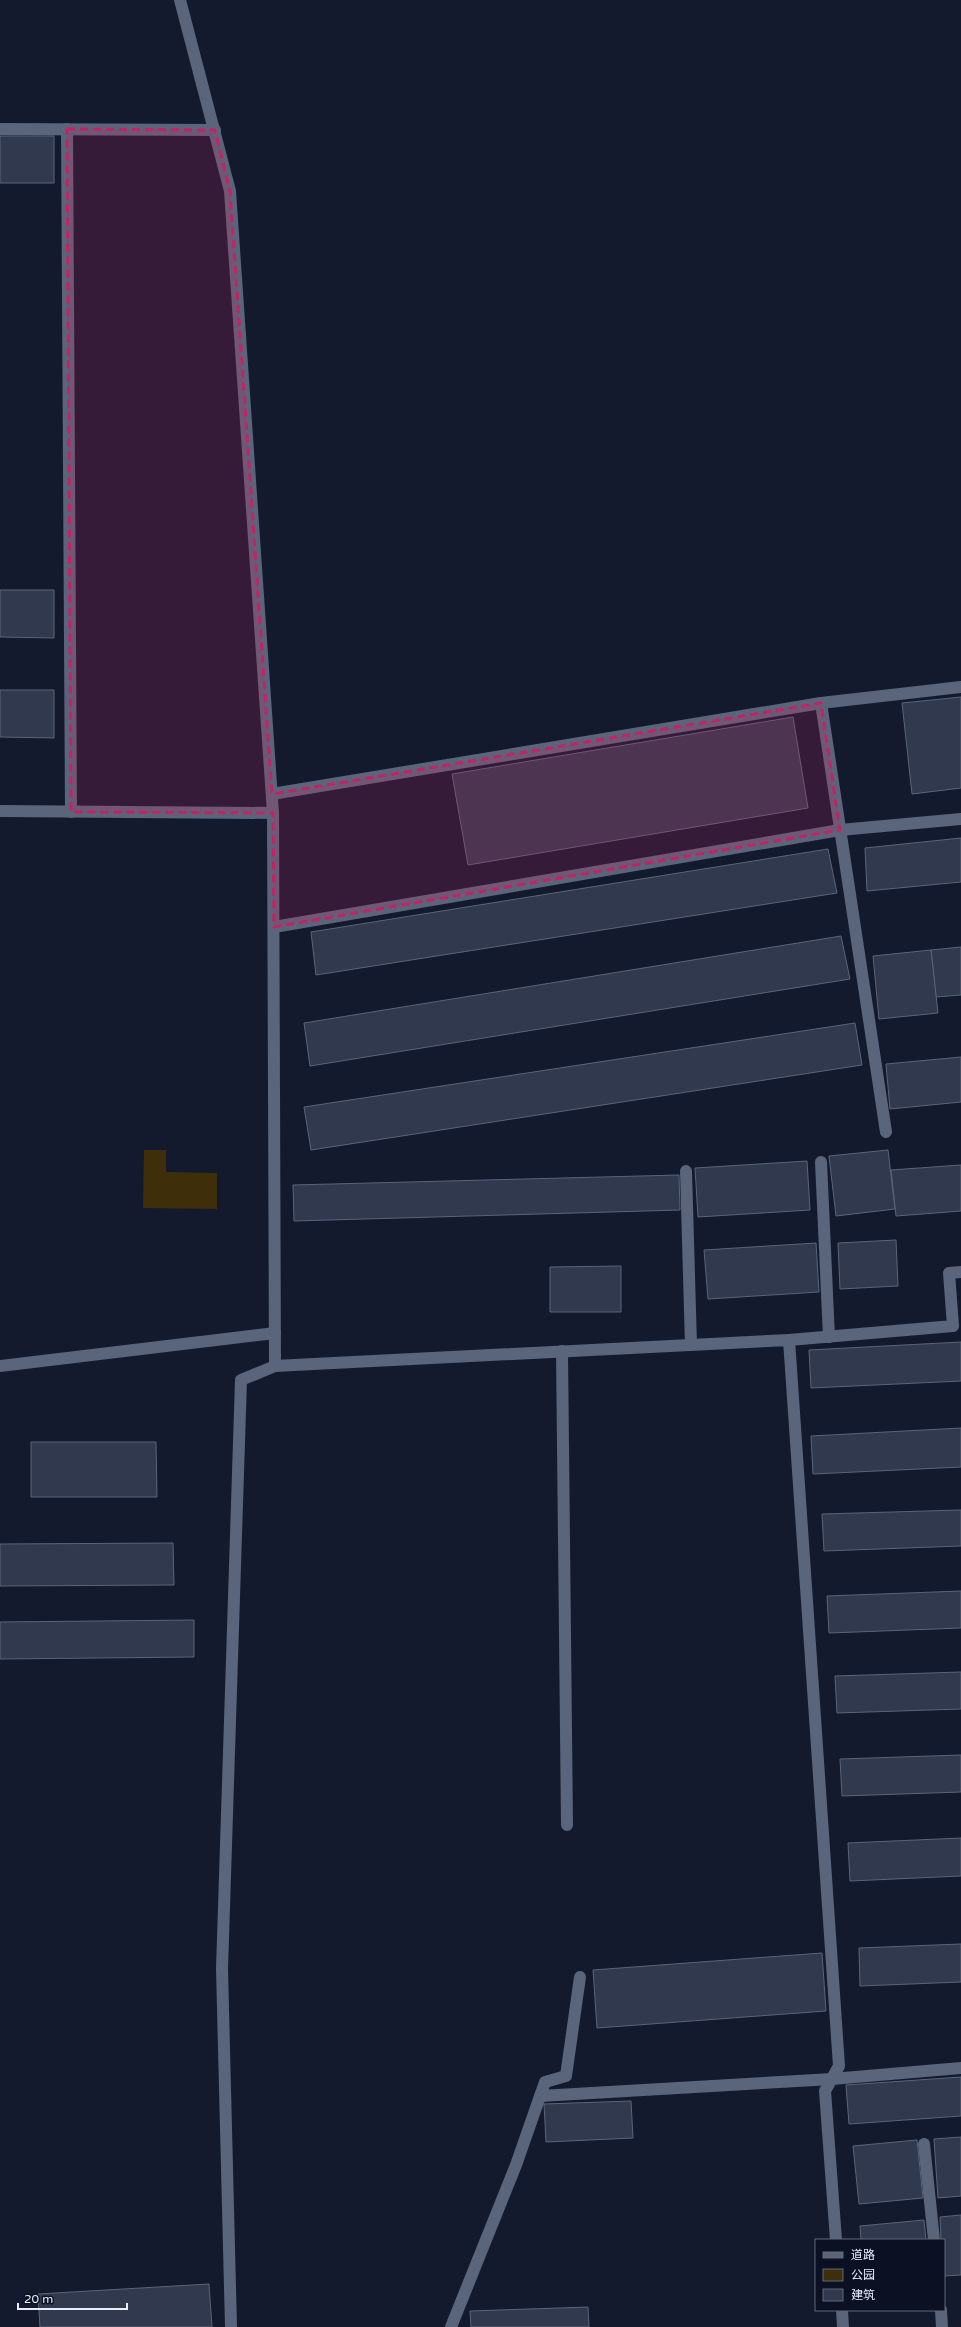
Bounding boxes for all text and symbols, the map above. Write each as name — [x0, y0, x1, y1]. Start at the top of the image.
legend — [815, 2239, 945, 2311]
text: 道路 — [851, 2248, 875, 2262]
text: 公园 — [851, 2268, 875, 2282]
scale bar — [18, 2285, 127, 2311]
text: 建筑 — [851, 2288, 875, 2302]
text: 20 m — [24, 2292, 53, 2306]

